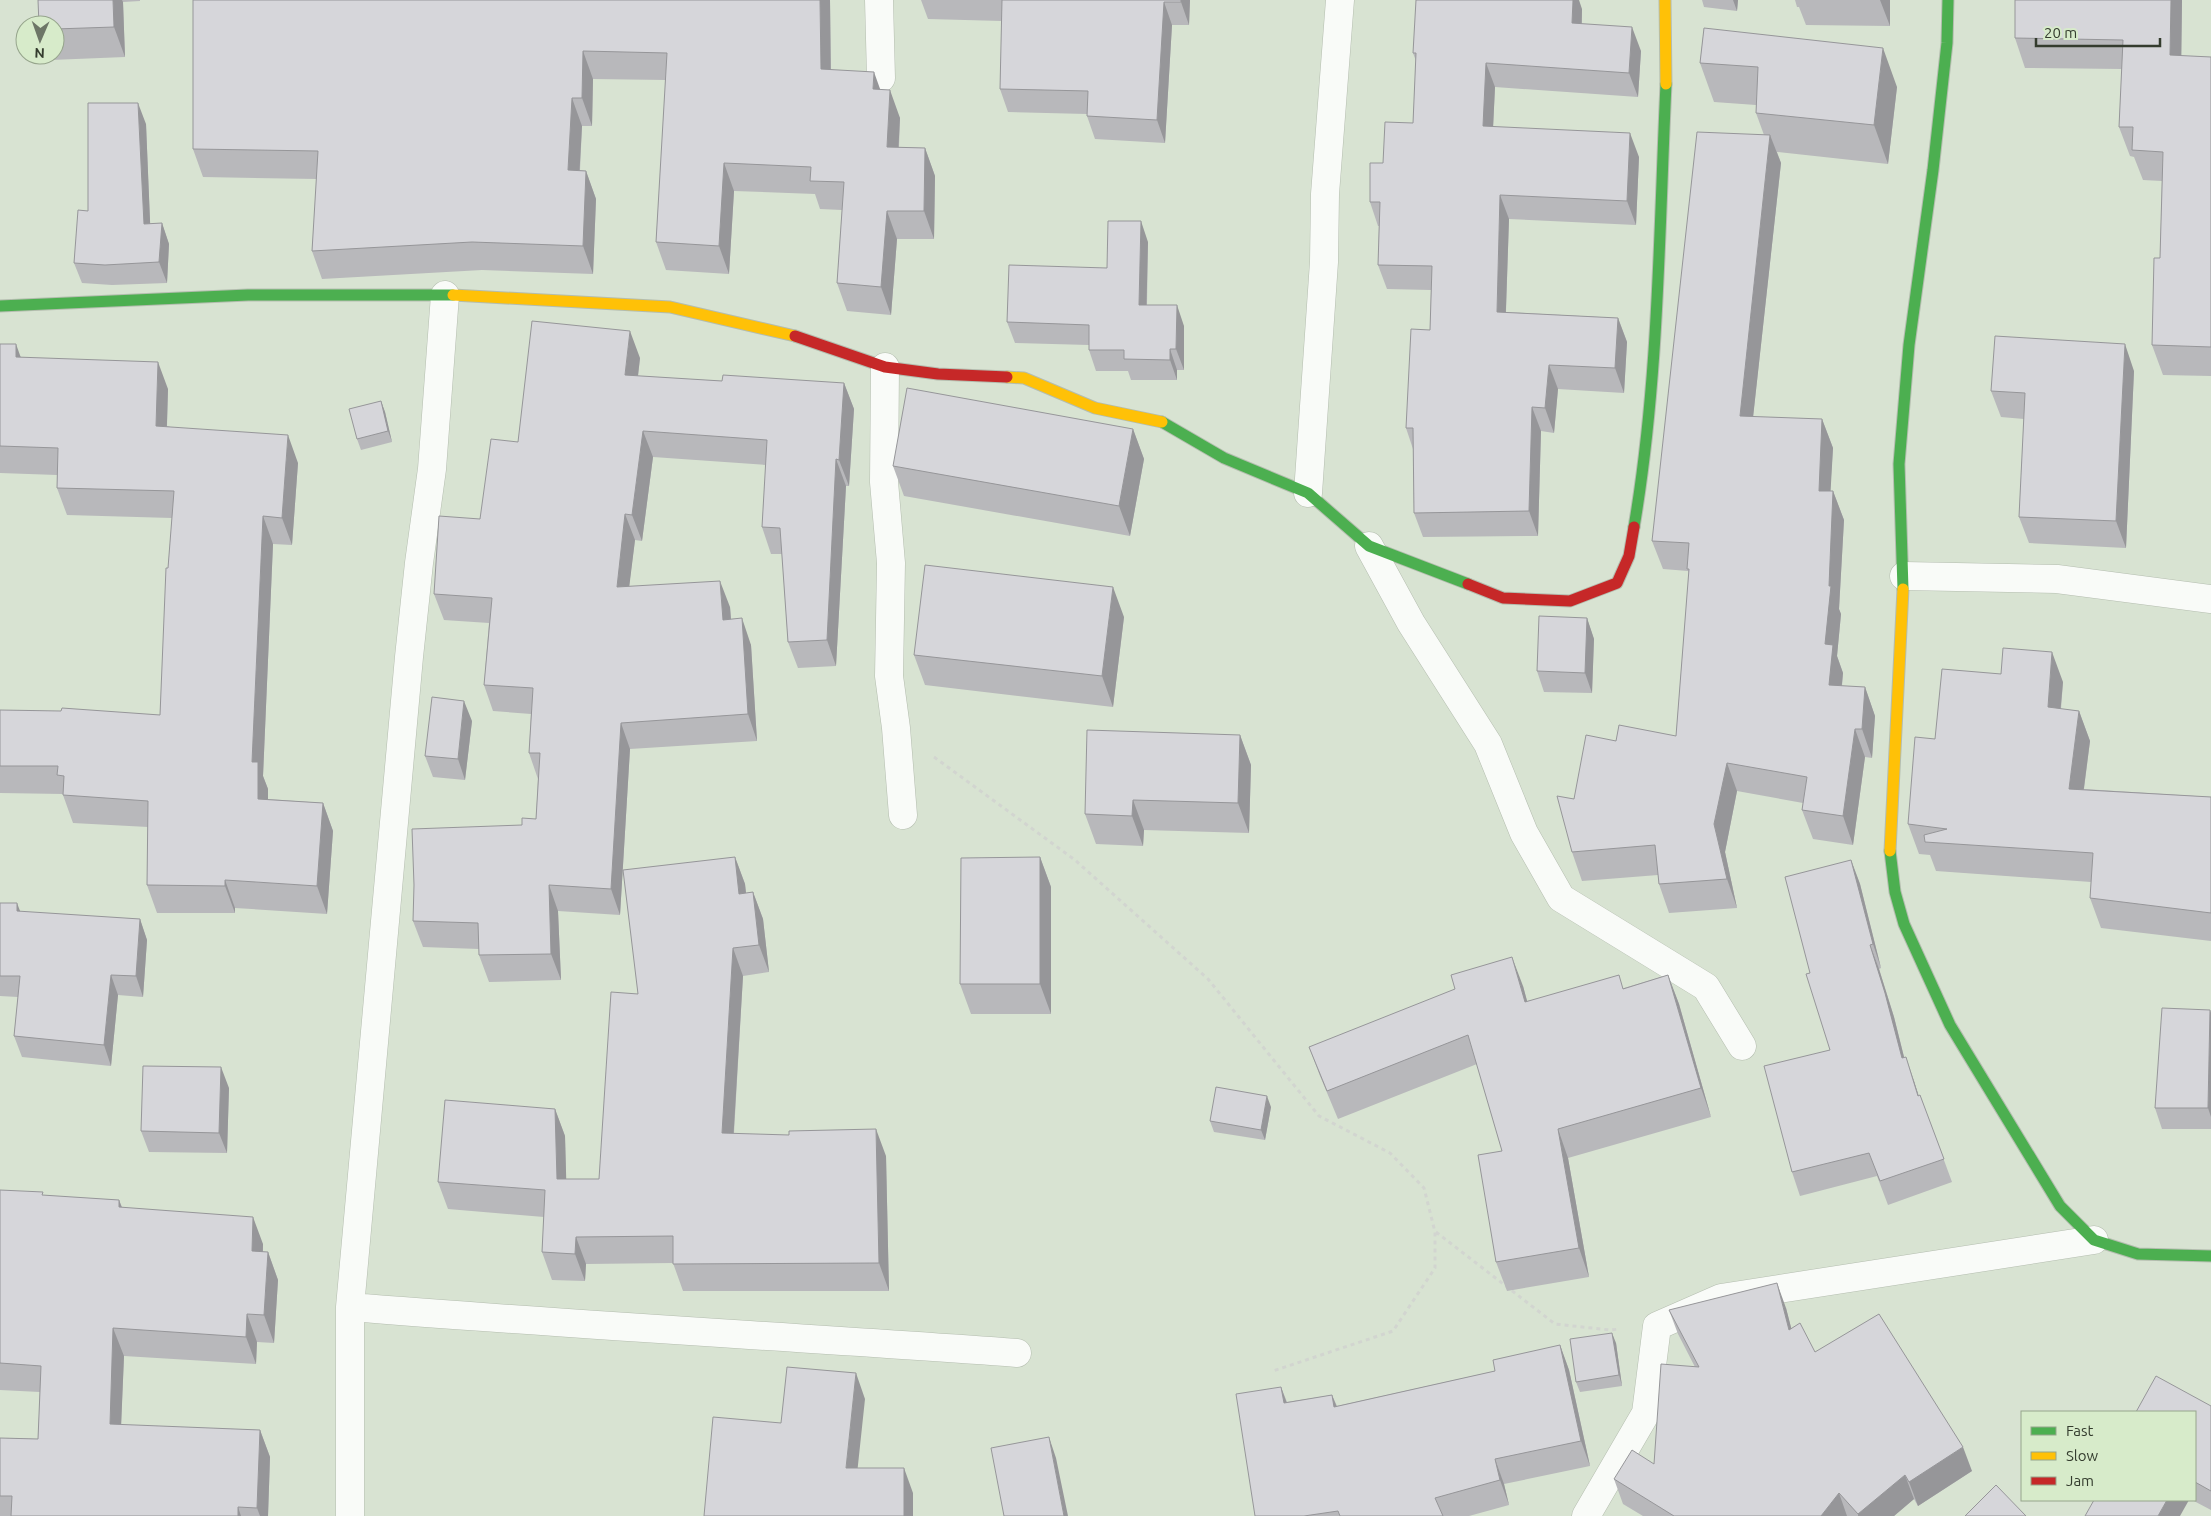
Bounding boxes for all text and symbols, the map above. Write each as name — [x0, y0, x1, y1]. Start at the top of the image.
north arrow — [15, 15, 65, 65]
scale bar — [2036, 15, 2160, 47]
text: 20 m — [2044, 24, 2077, 41]
text: N — [34, 45, 45, 61]
legend — [2021, 1411, 2196, 1501]
text: Fast — [2066, 1422, 2094, 1439]
text: Slow — [2066, 1447, 2099, 1464]
text: Jam — [2066, 1472, 2094, 1489]

